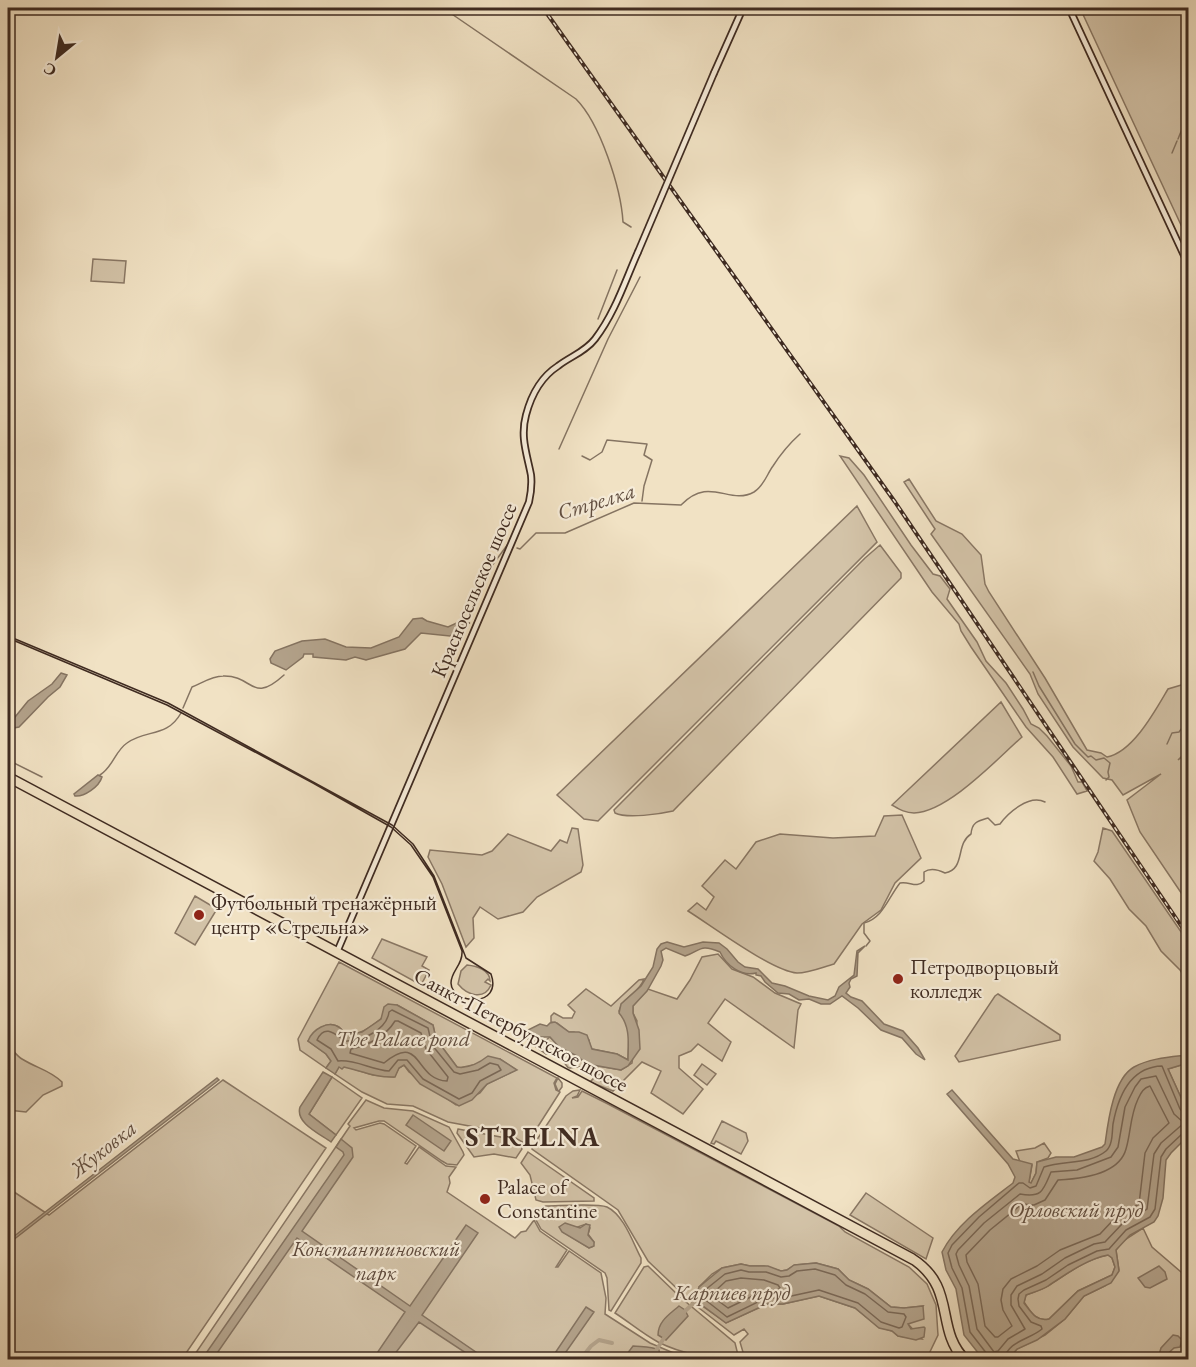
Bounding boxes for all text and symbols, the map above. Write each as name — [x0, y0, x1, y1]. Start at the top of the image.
north arrow — [27, 27, 87, 87]
text: С — [40, 58, 60, 81]
water label: Стрелка — [554, 476, 639, 527]
street label: Красносельское шоссе — [425, 498, 523, 681]
place label: Футбольный тренажёрный центр «Стрельна» — [211, 889, 437, 940]
marker: Футбольный тренажёрный центр «Стрельна» — [192, 908, 206, 922]
place label: Петродворцовый колледж — [910, 953, 1059, 1004]
street label: Санкт-Петербургское шоссе — [409, 962, 633, 1098]
marker: Петродворцовый колледж — [891, 972, 905, 986]
water label: The Palace pond — [336, 1024, 471, 1053]
water label: Жуковка — [63, 1113, 142, 1185]
district label: STRELNA — [465, 1119, 601, 1154]
place label: Palace of Constantine — [497, 1173, 597, 1224]
marker: Palace of Constantine — [478, 1192, 492, 1206]
water label: Орловский пруд — [1009, 1195, 1144, 1224]
park label: Константиновский парк — [291, 1235, 460, 1286]
water label: Карпиев пруд — [673, 1278, 791, 1307]

